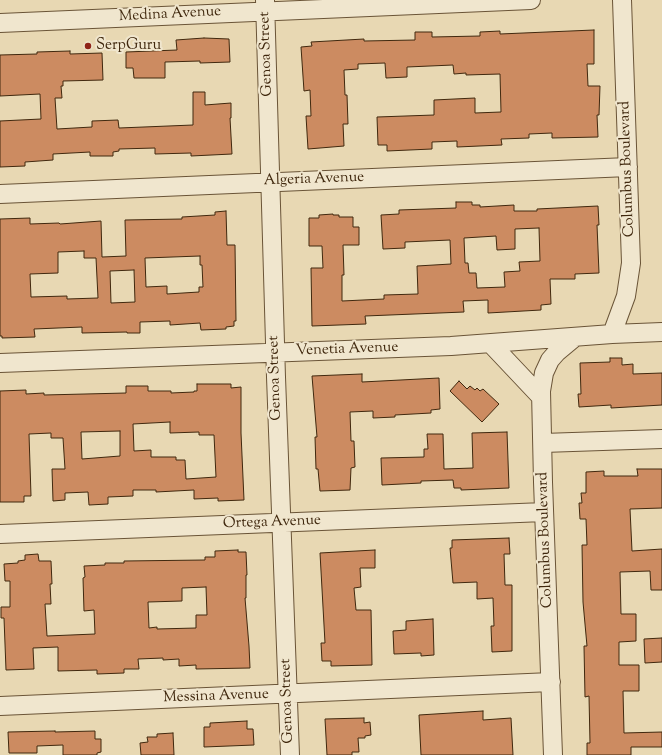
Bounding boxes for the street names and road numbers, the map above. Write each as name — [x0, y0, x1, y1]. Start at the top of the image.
street label: Medina Avenue — [118, 3, 222, 27]
street label: Genoa Street — [257, 11, 277, 97]
street label: Columbus Boulevard — [617, 101, 639, 237]
street label: Algeria Avenue — [263, 169, 365, 191]
street label: Genoa Street — [266, 335, 286, 421]
street label: Venetia Avenue — [295, 339, 399, 361]
street label: Columbus Boulevard — [535, 472, 557, 608]
street label: Ortega Avenue — [223, 512, 321, 534]
street label: Genoa Street — [278, 658, 298, 744]
street label: Messina Avenue — [163, 686, 269, 708]

